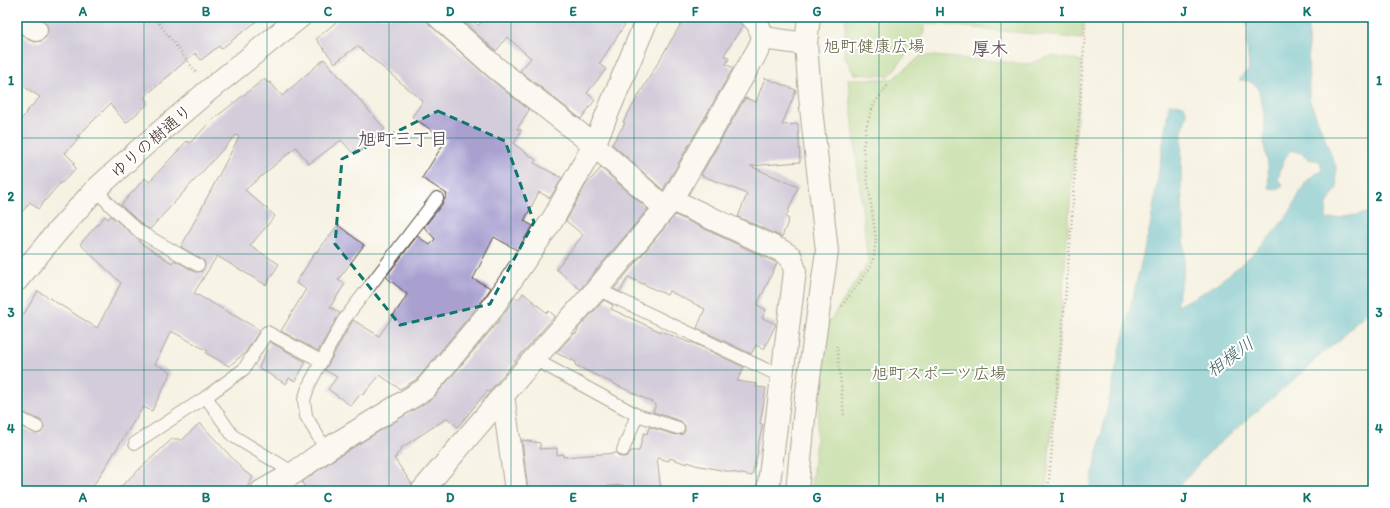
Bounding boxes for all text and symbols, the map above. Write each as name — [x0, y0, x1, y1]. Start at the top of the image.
text: A — [78, 4, 88, 19]
text: B — [202, 4, 211, 19]
text: C — [324, 4, 333, 19]
text: D — [446, 4, 455, 19]
text: E — [569, 4, 577, 19]
text: F — [692, 4, 699, 19]
text: G — [813, 4, 822, 19]
text: H — [936, 4, 945, 19]
text: I — [1060, 4, 1065, 19]
text: J — [1180, 4, 1188, 19]
text: K — [1303, 4, 1312, 19]
park label: 旭町健康広場 — [823, 36, 925, 56]
district label: 厚木 — [972, 38, 1008, 60]
text: 1 — [8, 73, 14, 88]
text: 1 — [1376, 73, 1382, 88]
street label: ゆりの樹通り — [106, 100, 196, 182]
district label: 旭町三丁目 — [358, 128, 448, 150]
text: 2 — [8, 189, 15, 204]
text: 2 — [1376, 189, 1383, 204]
text: 3 — [7, 305, 15, 320]
text: 3 — [1375, 305, 1383, 320]
water label: 相模川 — [1202, 332, 1258, 382]
park label: 旭町スポーツ広場 — [871, 363, 1007, 383]
text: 4 — [7, 421, 15, 436]
text: 4 — [1375, 421, 1383, 436]
text: A — [78, 490, 88, 505]
text: B — [202, 490, 211, 505]
text: C — [324, 490, 333, 505]
text: D — [446, 490, 455, 505]
text: E — [569, 490, 577, 505]
text: F — [692, 490, 699, 505]
text: G — [813, 490, 822, 505]
text: H — [936, 490, 945, 505]
text: I — [1060, 490, 1065, 505]
text: J — [1180, 490, 1188, 505]
text: K — [1303, 490, 1312, 505]

